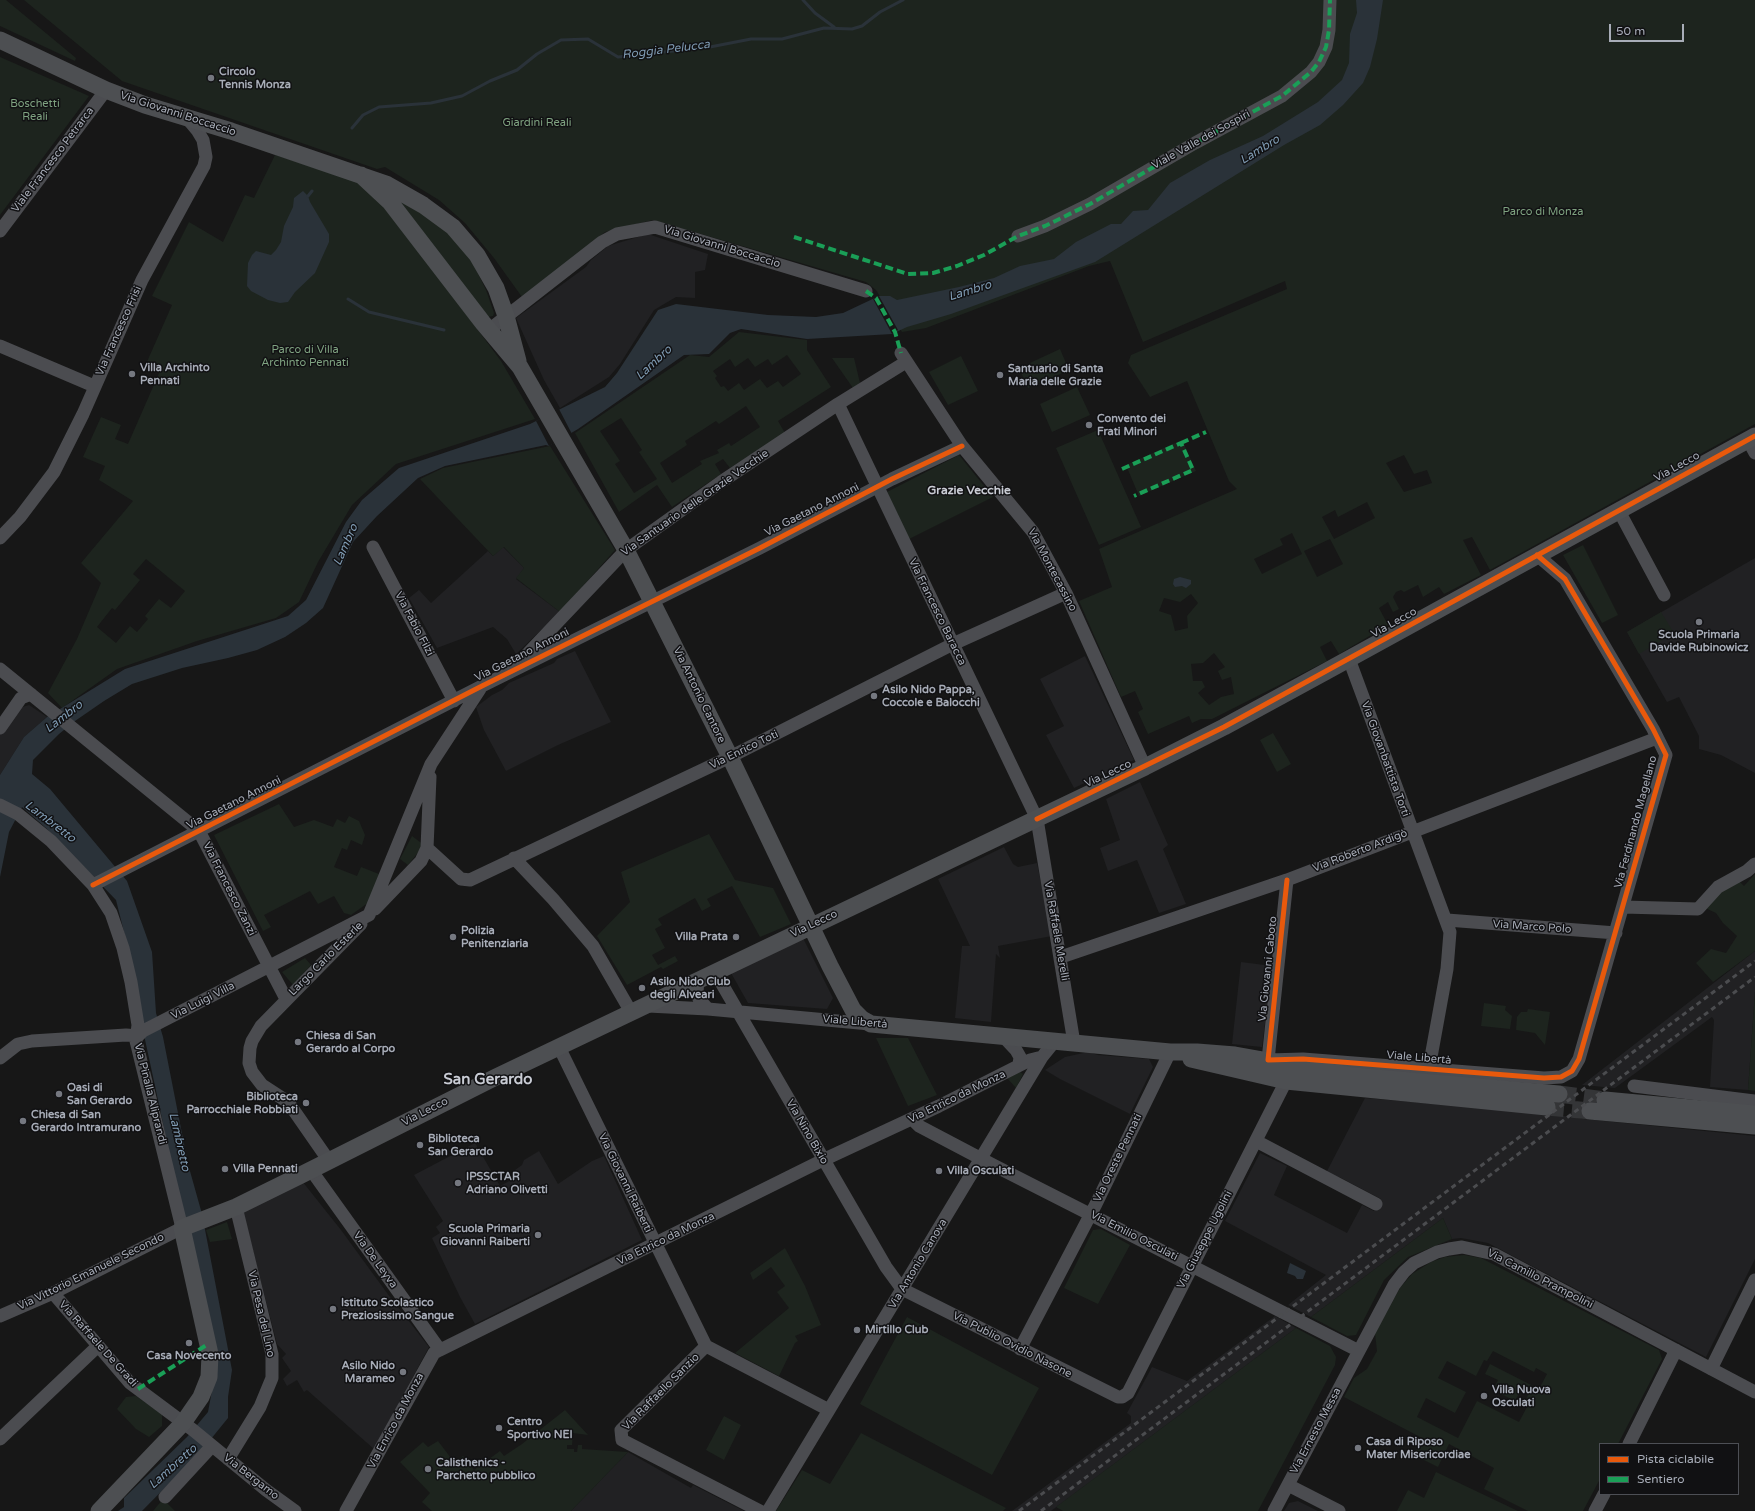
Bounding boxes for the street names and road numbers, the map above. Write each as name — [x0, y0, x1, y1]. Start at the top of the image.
street label: Via Giovanni Boccaccio — [118, 89, 238, 139]
street label: Viale Francesco Petrarca — [9, 105, 97, 215]
street label: Viale Valle dei Sospiri — [1150, 108, 1252, 172]
street label: Via Giovanni Boccaccio — [662, 223, 782, 271]
street label: Via Francesco Frisi — [93, 284, 145, 378]
street label: Via Santuario delle Grazie Vecchie — [619, 447, 771, 559]
street label: Via Lecco — [1652, 449, 1702, 485]
street label: Via Gaetano Annoni — [763, 480, 861, 540]
street label: Via Montecassino — [1025, 526, 1079, 614]
street label: Via Francesco Baracca — [905, 556, 969, 668]
street label: Via Fabio Filzi — [392, 590, 436, 658]
street label: Via Lecco — [1369, 605, 1419, 641]
street label: Via Gaetano Annoni — [473, 625, 571, 685]
street label: Via Antonio Cantore — [670, 645, 728, 745]
street label: Via Giovanbattista Torti — [1358, 699, 1412, 819]
street label: Via Enrico Toti — [707, 728, 781, 772]
street label: Via Ferdinando Magellano — [1612, 754, 1660, 890]
street label: Via Lecco — [1082, 757, 1134, 791]
street label: Via Gaetano Annoni — [185, 773, 283, 833]
street label: Via Roberto Ardigò — [1311, 827, 1409, 875]
street label: Via Francesco Zanzi — [200, 840, 258, 938]
street label: Via Raffaele Merelli — [1041, 880, 1071, 982]
street label: Via Lecco — [788, 907, 840, 941]
street label: Via Giovanni Caboto — [1256, 916, 1280, 1022]
street label: Via Marco Polo — [1492, 918, 1572, 936]
street label: Largo Carlo Esterle — [286, 919, 366, 999]
street label: Via Luigi Villa — [169, 979, 237, 1023]
street label: Viale Libertà — [822, 1013, 888, 1031]
street label: Via Pinalla Aliprandi — [131, 1042, 169, 1146]
street label: Viale Libertà — [1386, 1049, 1452, 1067]
street label: Via Enrico da Monza — [906, 1068, 1008, 1126]
street label: Via Lecco — [400, 1095, 450, 1129]
street label: Via Nino Bixio — [783, 1097, 831, 1167]
street label: Via Oreste Pennati — [1091, 1112, 1145, 1204]
street label: Via Giovanni Raiberti — [595, 1131, 655, 1235]
street label: Via Giuseppe Ugolini — [1175, 1189, 1235, 1291]
street label: Via Emilio Osculati — [1088, 1208, 1180, 1264]
street label: Via Enrico da Monza — [615, 1210, 717, 1268]
street label: Via Antonio Canova — [886, 1217, 950, 1311]
street label: Via De Leyva — [350, 1229, 400, 1291]
street label: Via Vittorio Emanuele Secondo — [16, 1231, 166, 1313]
street label: Via Camillo Prampolini — [1485, 1246, 1595, 1312]
street label: Via Pesa del Lino — [245, 1269, 277, 1359]
street label: Via Raffaele De Gradi — [56, 1298, 140, 1390]
street label: Via Publio Ovidio Nasone — [950, 1309, 1074, 1381]
street label: Via Raffaello Sanzio — [620, 1351, 702, 1433]
street label: Via Enrico da Monza — [365, 1371, 427, 1471]
street label: Via Ernesto Messa — [1288, 1386, 1344, 1476]
street label: Via Bergamo — [221, 1451, 281, 1503]

